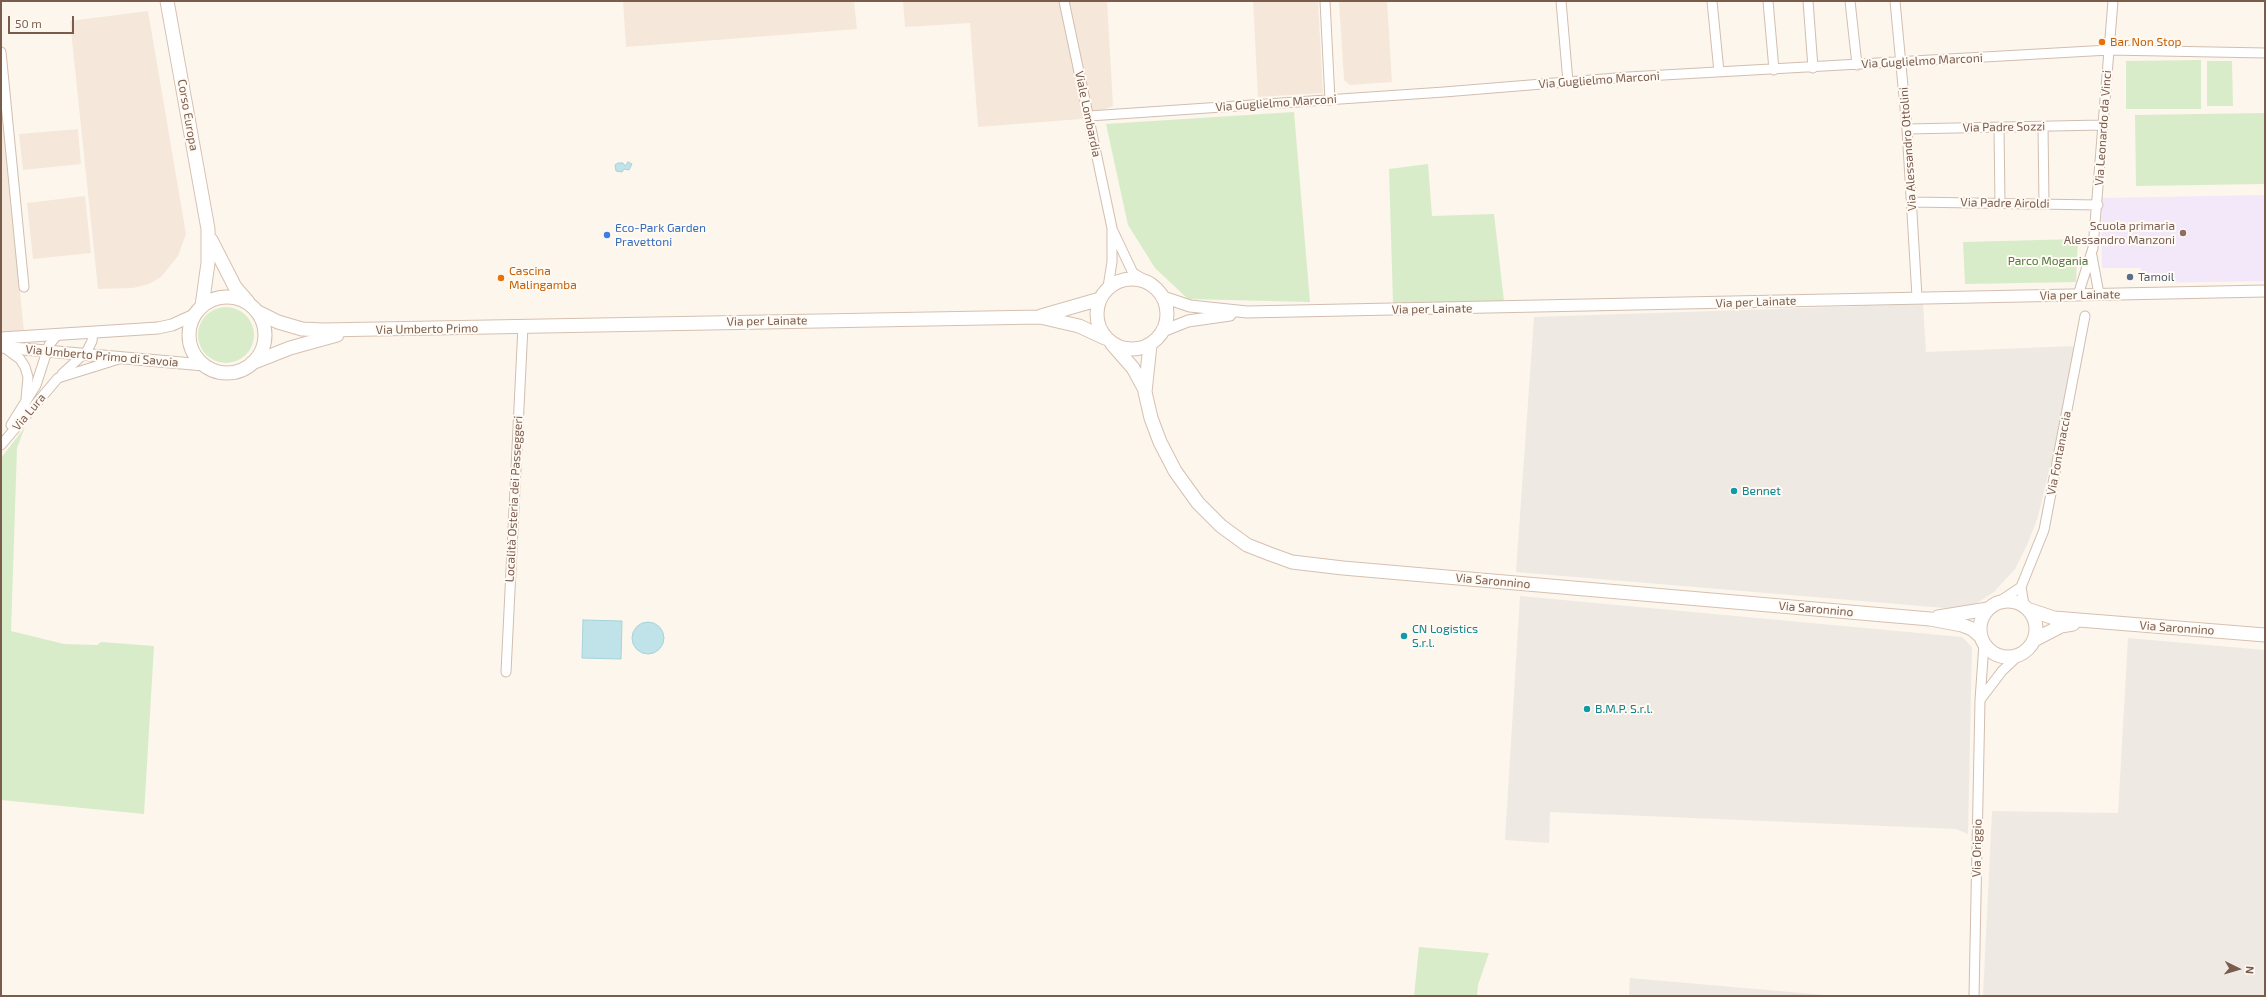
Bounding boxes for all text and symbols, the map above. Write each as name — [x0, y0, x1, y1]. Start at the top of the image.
scale bar — [10, 8, 76, 34]
text: 50 m — [15, 16, 42, 30]
place label: Bar Non Stop — [2110, 35, 2181, 49]
marker: Bar Non Stop — [2097, 37, 2107, 47]
street label: Via Guglielmo Marconi — [1861, 51, 1983, 71]
street label: Via Guglielmo Marconi — [1538, 69, 1660, 91]
street label: Viale Lombardia — [1072, 70, 1104, 158]
street label: Via Leonardo da Vinci — [2092, 70, 2114, 186]
street label: Corso Europa — [175, 78, 201, 152]
street label: Via Alessandro Ottolini — [1896, 87, 1920, 211]
street label: Via Guglielmo Marconi — [1215, 92, 1337, 114]
street label: Via Padre Sozzi — [1963, 119, 2045, 135]
street label: Via Padre Airoldi — [1960, 195, 2050, 211]
place label: Scuola primaria Alessandro Manzoni — [2064, 219, 2175, 247]
place label: Eco-Park Garden Pravettoni — [615, 221, 706, 249]
marker: Scuola primaria Alessandro Manzoni — [2178, 228, 2188, 238]
marker: Eco-Park Garden Pravettoni — [602, 230, 612, 240]
park label: Parco Mogania — [2008, 254, 2088, 268]
place label: Cascina Malingamba — [509, 264, 577, 292]
place label: Tamoil — [2138, 270, 2174, 284]
marker: Tamoil — [2125, 272, 2135, 282]
marker: Cascina Malingamba — [496, 273, 506, 283]
street label: Via per Lainate — [2040, 287, 2120, 303]
street label: Via per Lainate — [1715, 293, 1797, 311]
street label: Via per Lainate — [1392, 301, 1472, 317]
street label: Via per Lainate — [727, 313, 807, 329]
street label: Via Umberto Primo — [376, 321, 478, 337]
street label: Via Umberto Primo di Savoia — [25, 342, 179, 370]
street label: Via Lura — [9, 391, 49, 433]
street label: Via Fontanaccia — [2044, 410, 2074, 496]
street label: Località Osteria dei Passeggeri — [502, 415, 526, 583]
place label: Bennet — [1742, 484, 1781, 498]
marker: Bennet — [1729, 486, 1739, 496]
street label: Via Saronnino — [1455, 571, 1531, 591]
street label: Via Saronnino — [1778, 599, 1854, 619]
street label: Via Saronnino — [2139, 618, 2215, 638]
place label: CN Logistics S.r.l. — [1412, 622, 1478, 650]
marker: CN Logistics S.r.l. — [1399, 631, 1409, 641]
place label: B.M.P. S.r.l. — [1595, 702, 1653, 716]
marker: B.M.P. S.r.l. — [1582, 704, 1592, 714]
street label: Via Origgio — [1969, 819, 1985, 877]
north arrow — [2218, 949, 2258, 989]
text: N — [2244, 966, 2257, 975]

